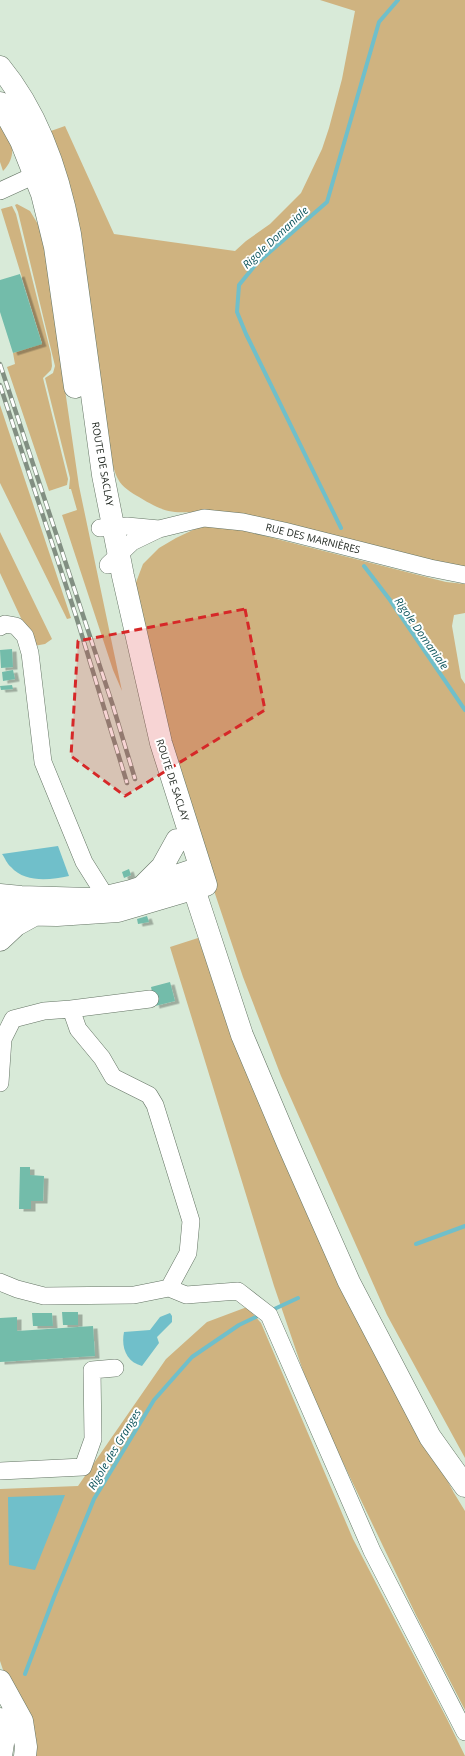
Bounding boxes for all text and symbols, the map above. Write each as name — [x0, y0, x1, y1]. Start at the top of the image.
water label: Rigole Domaniale — [239, 202, 312, 271]
street label: ROUTE DE SACLAY — [89, 421, 117, 508]
street label: RUE DES MARNIÈRES — [264, 519, 362, 557]
water label: Rigole Domaniale — [391, 594, 453, 673]
street label: ROUTE DE SACLAY — [153, 737, 193, 823]
water label: Rigole des Granges — [84, 1406, 144, 1492]

